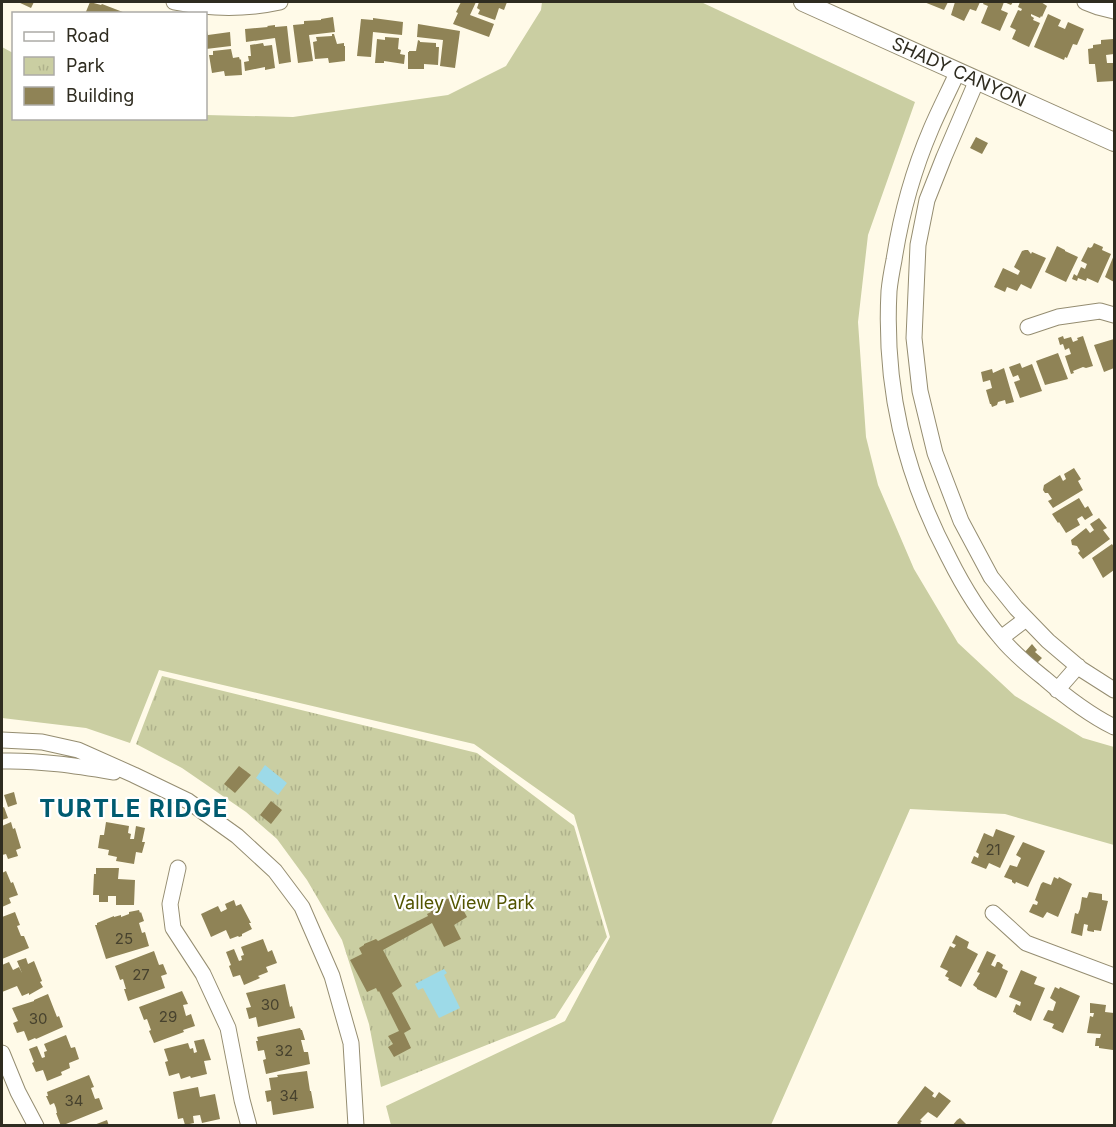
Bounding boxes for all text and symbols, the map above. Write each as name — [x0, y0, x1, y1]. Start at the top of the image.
legend — [12, 12, 207, 120]
text: Road — [66, 25, 109, 46]
street label: SHADY CANYON — [889, 32, 1029, 111]
text: Park — [66, 55, 105, 76]
text: Building — [66, 85, 134, 106]
district label: TURTLE RIDGE — [39, 794, 229, 823]
house number: 21 — [985, 840, 1001, 859]
park label: Valley View Park — [394, 892, 535, 913]
house number: 25 — [115, 929, 133, 948]
house number: 27 — [132, 965, 150, 984]
house number: 30 — [261, 995, 279, 1014]
house number: 29 — [159, 1007, 177, 1026]
house number: 30 — [29, 1009, 47, 1028]
house number: 32 — [275, 1041, 293, 1060]
house number: 34 — [280, 1086, 298, 1105]
house number: 34 — [65, 1091, 83, 1110]

